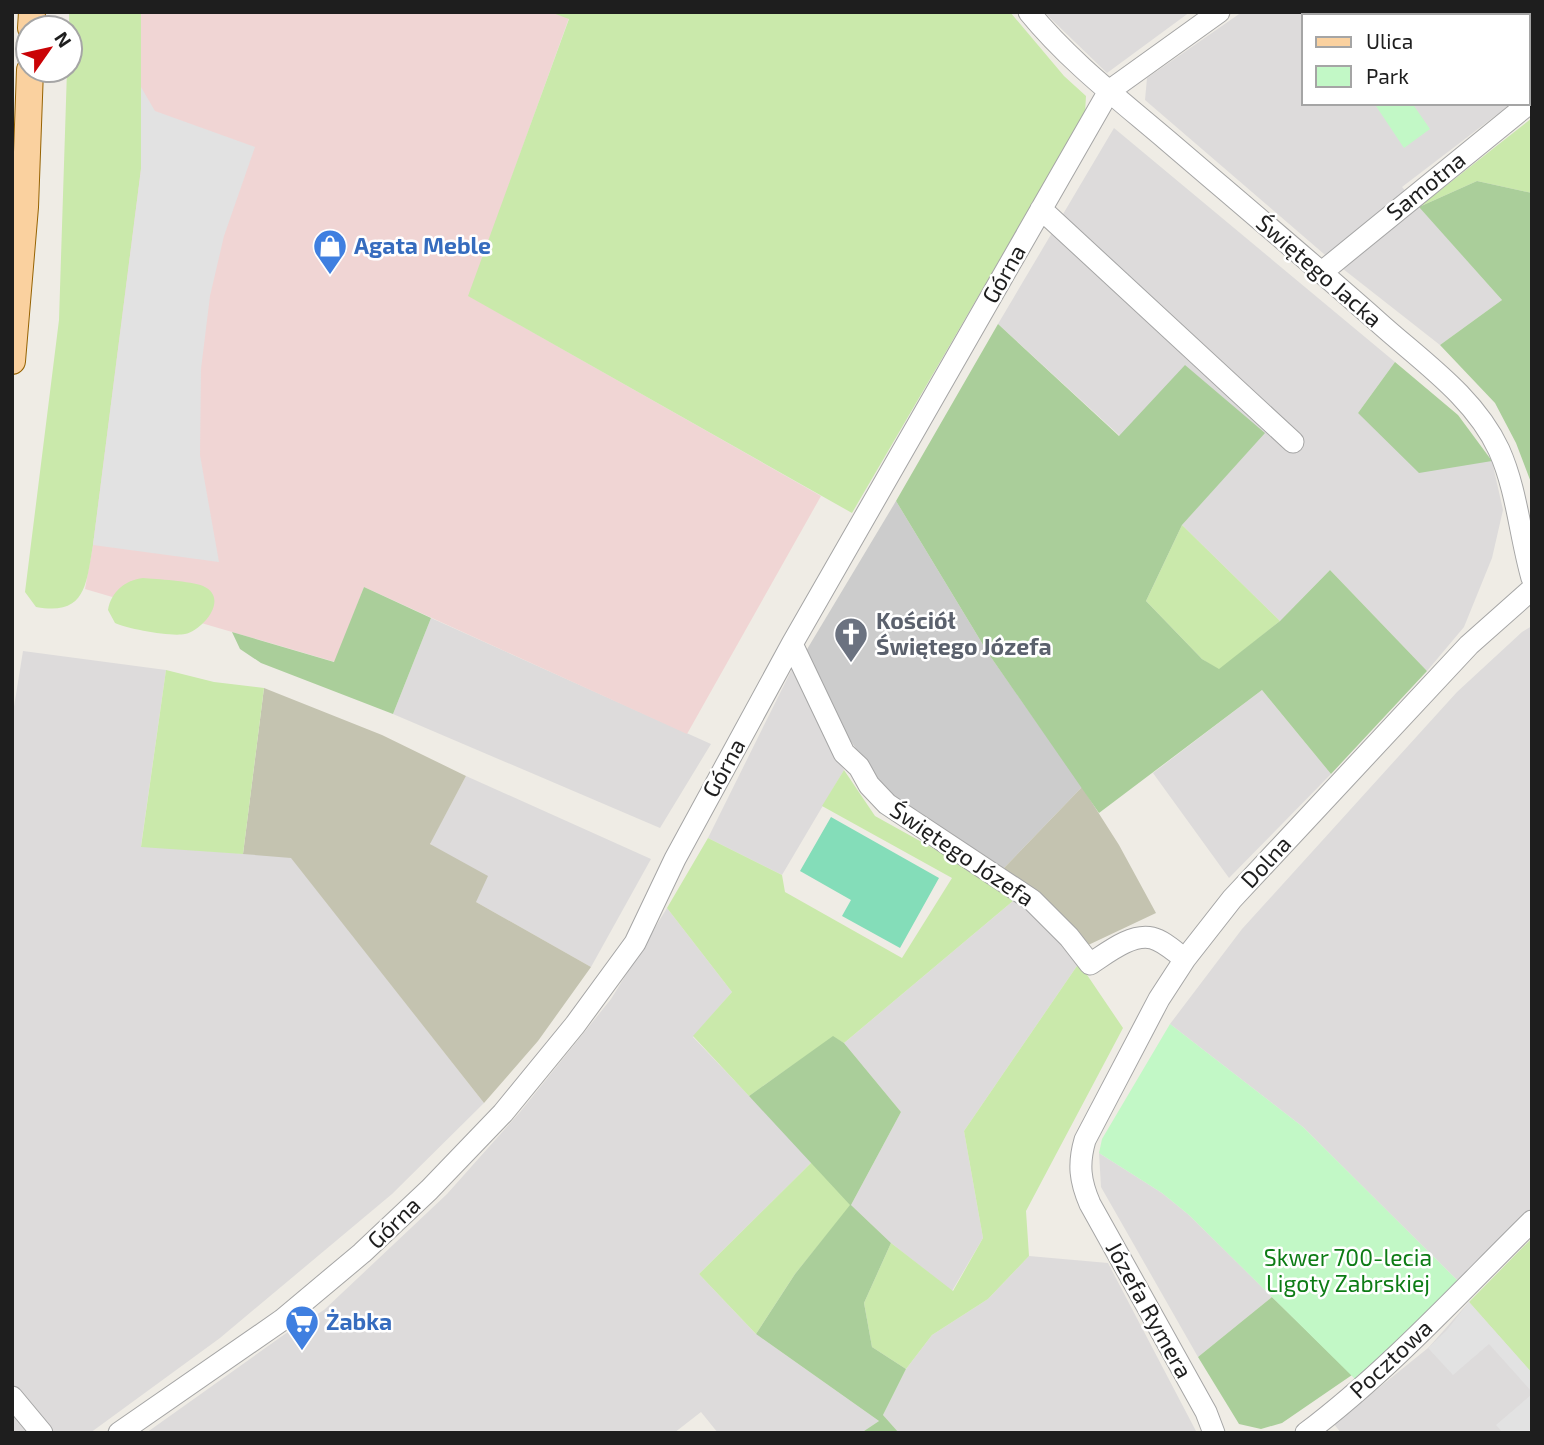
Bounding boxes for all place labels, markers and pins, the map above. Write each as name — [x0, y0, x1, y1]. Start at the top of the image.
shop icon: Agata Meble — [311, 227, 349, 276]
place label: Agata Meble — [354, 231, 491, 259]
place label: Kościół Świętego Józefa — [876, 606, 1052, 660]
church icon: Kościół Świętego Józefa — [832, 615, 870, 664]
supermarket icon: Żabka — [283, 1303, 321, 1352]
place label: Żabka — [326, 1307, 392, 1335]

